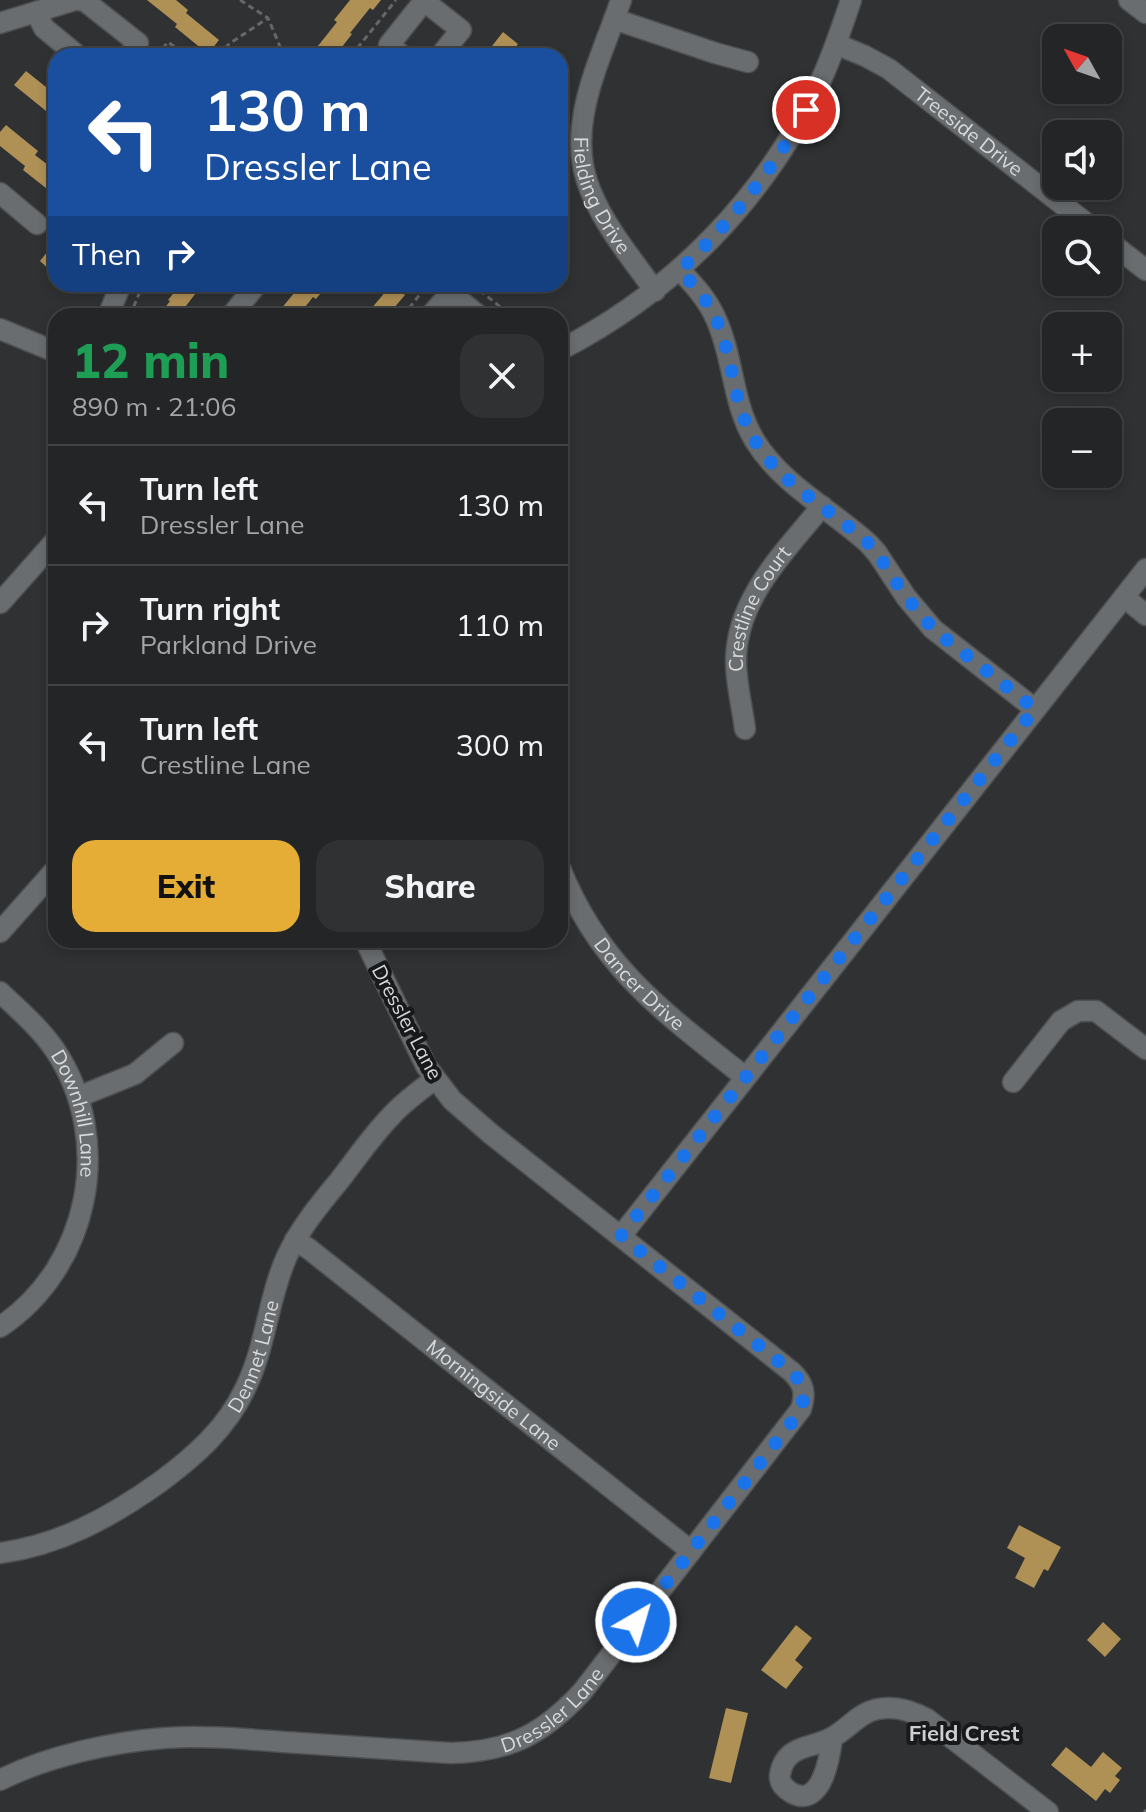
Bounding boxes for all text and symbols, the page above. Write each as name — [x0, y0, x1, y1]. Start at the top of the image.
north arrow — [1042, 24, 1122, 104]
map controls — [1042, 24, 1122, 488]
text: 130 m — [204, 75, 371, 145]
pin — [772, 76, 840, 144]
icon: left — [72, 80, 176, 184]
street label: Treeside Drive — [910, 81, 1028, 181]
icon: arrive — [784, 88, 828, 132]
button: sound — [1042, 120, 1122, 200]
street label: Fielding Drive — [569, 137, 637, 259]
text: Dressler Lane — [204, 144, 432, 189]
button: search — [1042, 216, 1122, 296]
icon: right — [158, 232, 202, 276]
text: Then — [72, 235, 142, 273]
button: + — [1042, 312, 1122, 392]
text: 12 min — [72, 330, 229, 390]
button: close — [460, 334, 544, 418]
text: 890 m · 21:06 — [72, 390, 236, 423]
button: − — [1042, 408, 1122, 488]
text: Turn left — [140, 470, 258, 508]
icon: left — [72, 483, 116, 527]
text: 130 m — [456, 486, 544, 524]
text: Dressler Lane — [140, 508, 304, 541]
street label: Crestline Court — [723, 541, 796, 672]
text: Turn right — [140, 590, 280, 628]
icon: right — [72, 603, 116, 647]
text: 110 m — [456, 606, 544, 644]
text: Parkland Drive — [140, 628, 317, 661]
text: Turn left — [140, 710, 258, 748]
icon: left — [72, 723, 116, 767]
text: 300 m — [456, 726, 544, 764]
text: Crestline Lane — [140, 748, 311, 781]
button: Exit — [72, 840, 300, 932]
button: Share — [316, 840, 544, 932]
street label: Dancer Drive — [589, 932, 690, 1035]
street label: Dressler Lane — [367, 960, 448, 1083]
street label: Downhill Lane — [46, 1045, 101, 1178]
street label: Dennet Lane — [222, 1297, 284, 1417]
street label: Morningside Lane — [422, 1334, 566, 1455]
position arrow — [594, 1580, 678, 1664]
street label: Dressler Lane — [497, 1662, 609, 1758]
district label: Field Crest — [909, 1719, 1019, 1747]

